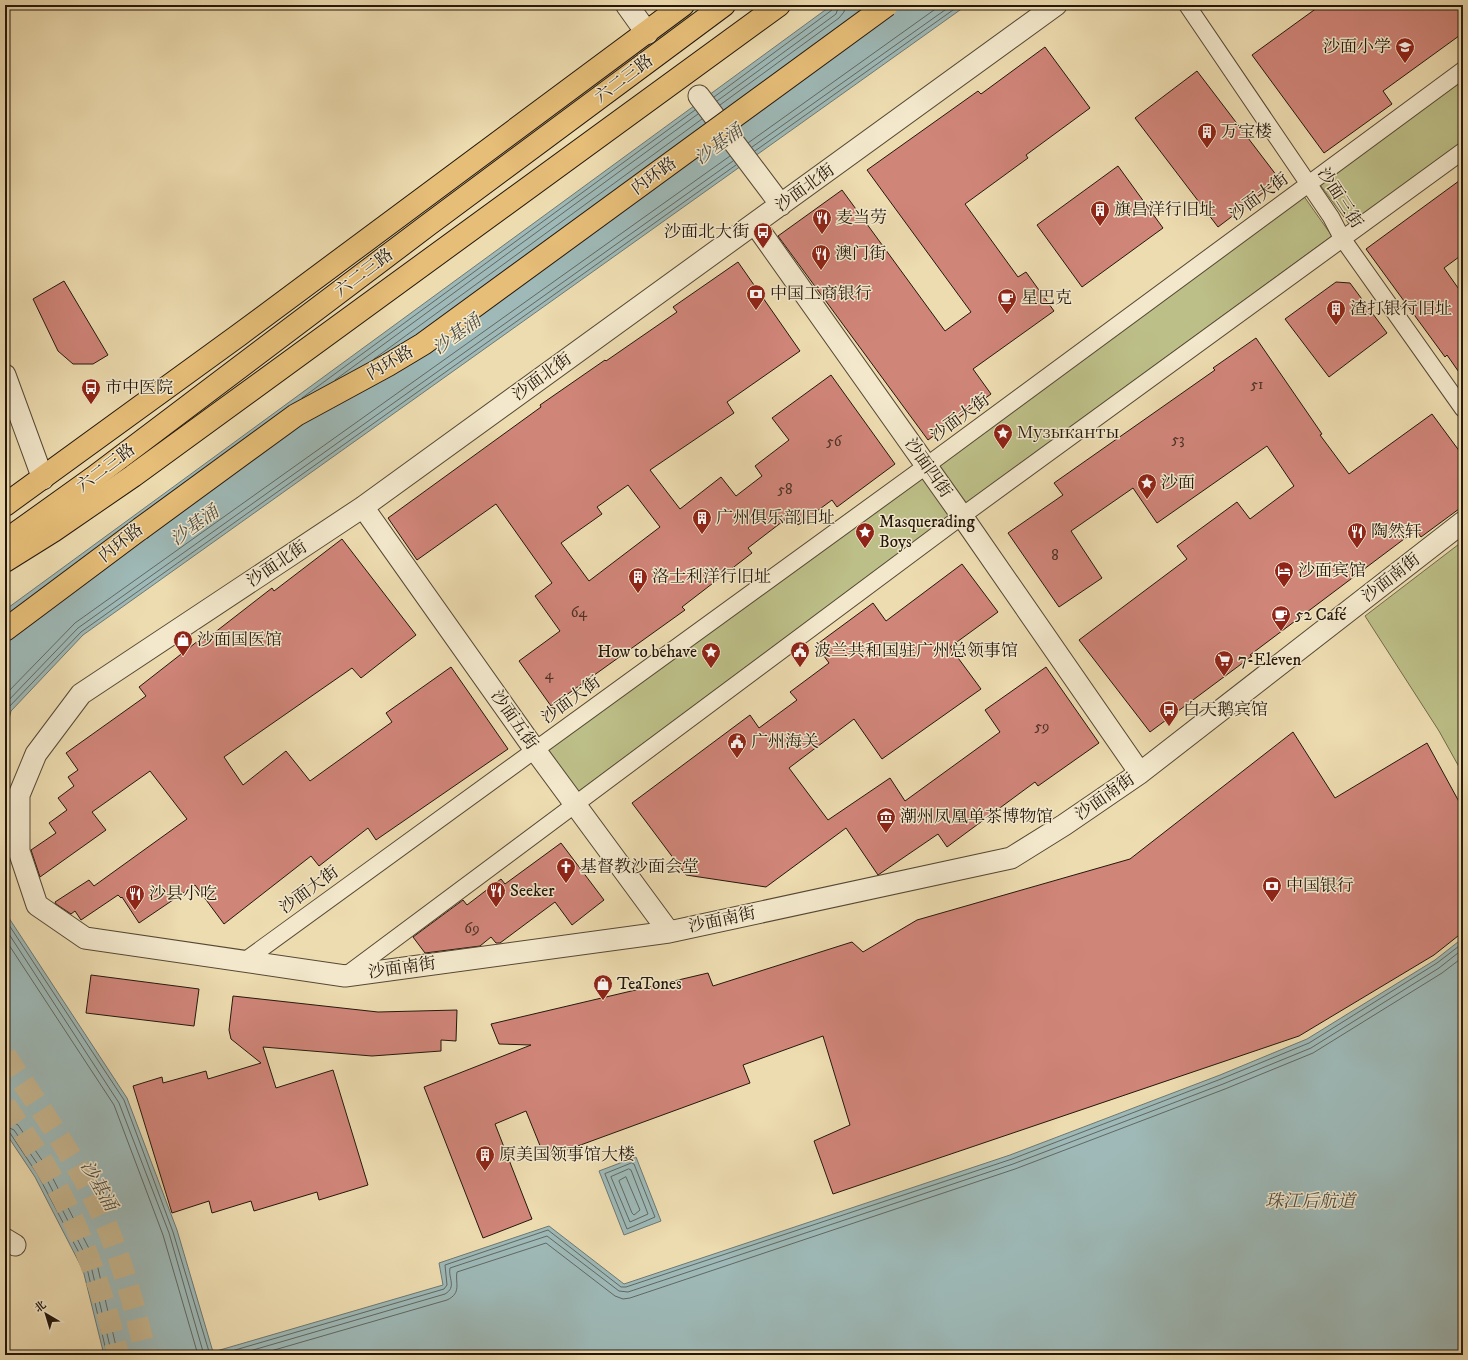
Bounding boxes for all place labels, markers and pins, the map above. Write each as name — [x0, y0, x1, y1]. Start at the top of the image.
place label: 沙面小学 — [1323, 36, 1391, 58]
school or university icon: 沙面小学 — [1394, 36, 1416, 64]
building icon: 万宝楼 — [1196, 121, 1218, 149]
place label: 万宝楼 — [1221, 121, 1272, 143]
building icon: 旗昌洋行旧址 — [1089, 199, 1111, 227]
place label: 旗昌洋行旧址 — [1114, 199, 1216, 221]
restaurant icon: 麦当劳 — [811, 207, 833, 235]
place label: 麦当劳 — [836, 207, 887, 229]
place label: 沙面北大街 — [664, 221, 749, 243]
bus stop icon: 沙面北大街 — [752, 221, 774, 249]
restaurant icon: 澳门街 — [810, 243, 832, 271]
place label: 澳门街 — [835, 243, 886, 265]
bank icon: 中国工商银行 — [745, 283, 767, 311]
place label: 中国工商银行 — [770, 283, 872, 305]
cafe icon: 星巴克 — [996, 287, 1018, 315]
place label: 星巴克 — [1021, 287, 1072, 309]
building icon: 渣打银行旧址 — [1325, 298, 1347, 326]
place label: 渣打银行旧址 — [1350, 298, 1452, 320]
bus stop icon: 市中医院 — [80, 377, 102, 405]
place label: 市中医院 — [105, 377, 173, 399]
place icon: Музыканты — [992, 422, 1014, 450]
place label: Музыканты — [1017, 422, 1120, 444]
place icon: 沙面 — [1136, 472, 1158, 500]
place label: 沙面 — [1161, 472, 1195, 494]
building icon: 广州俱乐部旧址 — [691, 507, 713, 535]
place label: 广州俱乐部旧址 — [716, 507, 835, 529]
place label: Masquerading Boys — [879, 511, 975, 553]
place icon: Masquerading Boys — [854, 521, 876, 549]
restaurant icon: 陶然轩 — [1346, 521, 1368, 549]
place label: 陶然轩 — [1371, 521, 1422, 543]
hotel icon: 沙面宾馆 — [1273, 560, 1295, 588]
place label: 沙面宾馆 — [1298, 560, 1366, 582]
building icon: 洛士利洋行旧址 — [627, 566, 649, 594]
place label: 洛士利洋行旧址 — [652, 566, 771, 588]
cafe icon: 52 Café — [1270, 604, 1292, 632]
place label: 52 Café — [1295, 604, 1346, 626]
shop icon: 沙面国医馆 — [172, 629, 194, 657]
place label: 沙面国医馆 — [197, 629, 282, 651]
public building icon: 波兰共和国驻广州总领事馆 — [789, 640, 811, 668]
place label: 波兰共和国驻广州总领事馆 — [814, 640, 1018, 662]
place label: How to behave — [597, 641, 697, 663]
place icon: How to behave — [700, 641, 722, 669]
supermarket icon: 7-Eleven — [1213, 649, 1235, 677]
place label: 7-Eleven — [1238, 649, 1301, 671]
bus stop icon: 白天鹅宾馆 — [1158, 699, 1180, 727]
place label: 白天鹅宾馆 — [1183, 699, 1268, 721]
public building icon: 广州海关 — [726, 731, 748, 759]
place label: 广州海关 — [751, 731, 819, 753]
museum icon: 潮州凤凰单茶博物馆 — [875, 806, 897, 834]
place label: 潮州凤凰单茶博物馆 — [900, 806, 1053, 828]
church icon: 基督教沙面会堂 — [555, 856, 577, 884]
place label: 基督教沙面会堂 — [580, 856, 699, 878]
bank icon: 中国银行 — [1261, 875, 1283, 903]
place label: 中国银行 — [1286, 875, 1354, 897]
restaurant icon: Seeker — [485, 880, 507, 908]
place label: Seeker — [510, 880, 555, 902]
restaurant icon: 沙县小吃 — [124, 883, 146, 911]
place label: 沙县小吃 — [149, 883, 217, 905]
shop icon: TeaTones — [592, 973, 614, 1001]
place label: TeaTones — [617, 973, 682, 995]
building icon: 原美国领事馆大楼 — [474, 1144, 496, 1172]
place label: 原美国领事馆大楼 — [499, 1144, 635, 1166]

